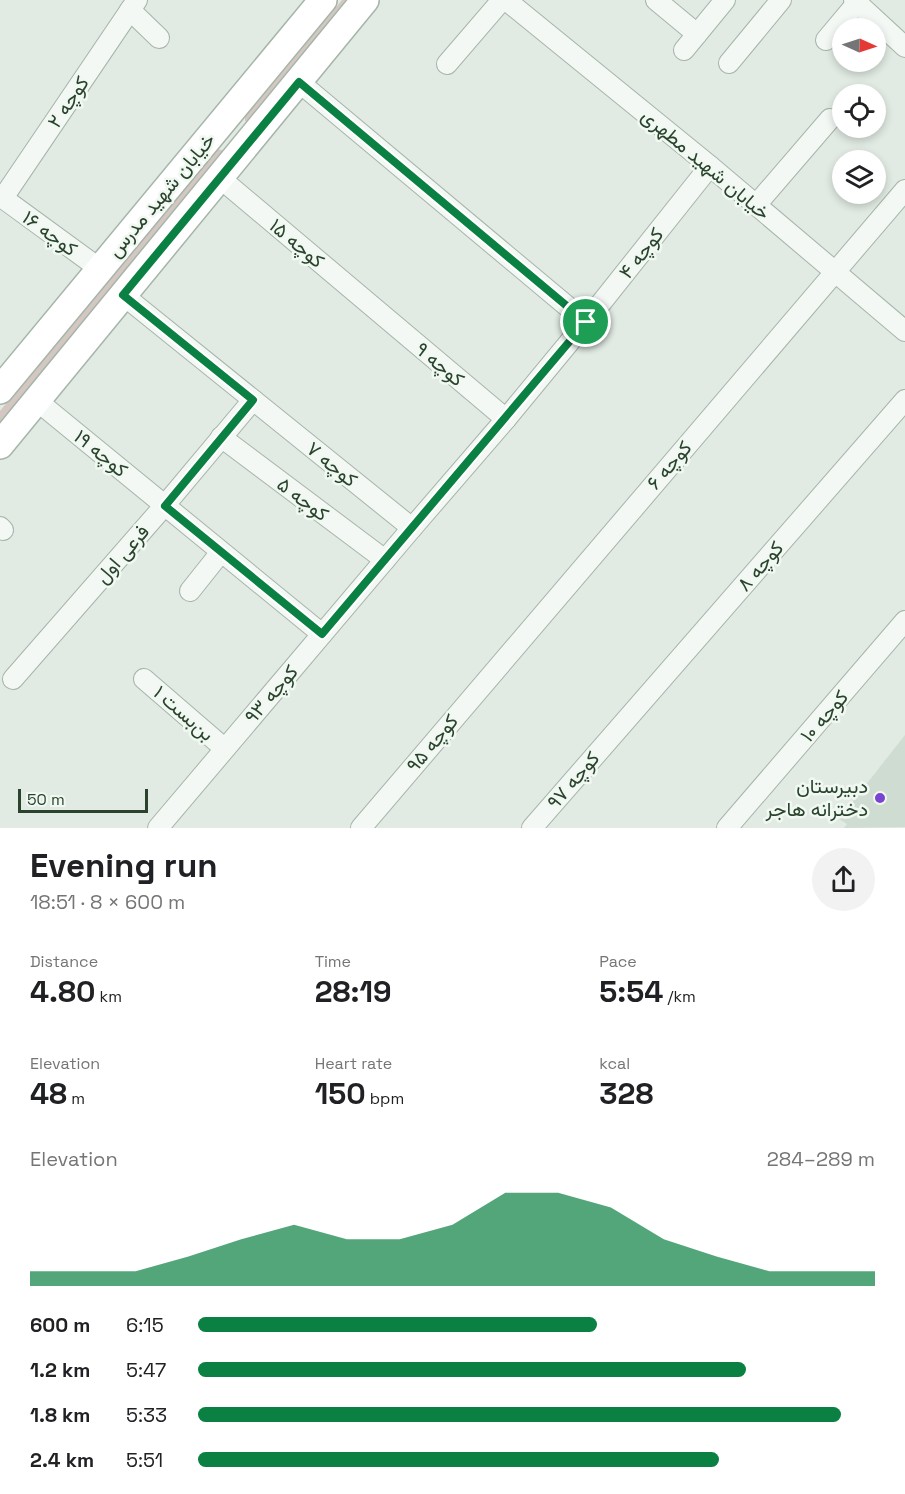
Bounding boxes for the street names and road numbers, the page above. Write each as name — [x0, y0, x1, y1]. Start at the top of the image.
street label: کوچه ۲ — [41, 71, 96, 134]
street label: خیابان شهید مطهری — [636, 102, 776, 226]
street label: خیابان شهید مدرس — [101, 127, 221, 263]
street label: کوچه ۱۶ — [17, 204, 83, 263]
street label: کوچه ۱۵ — [263, 212, 330, 274]
street label: کوچه ۴ — [613, 222, 670, 285]
street label: کوچه ۹ — [409, 336, 470, 393]
street label: کوچه ۱۹ — [68, 423, 133, 483]
street label: کوچه ۷ — [300, 435, 363, 493]
street label: کوچه ۶ — [641, 435, 698, 495]
street label: کوچه ۵ — [271, 471, 334, 528]
street label: فرعی اول — [89, 519, 155, 589]
street label: کوچه ۸ — [731, 535, 790, 597]
street label: کوچه ۹۳ — [238, 659, 304, 729]
street label: بن‌بست ۱ — [148, 679, 220, 747]
street label: کوچه ۱۰ — [794, 684, 855, 748]
street label: کوچه ۹۵ — [400, 708, 465, 778]
street label: کوچه ۹۷ — [541, 746, 606, 815]

